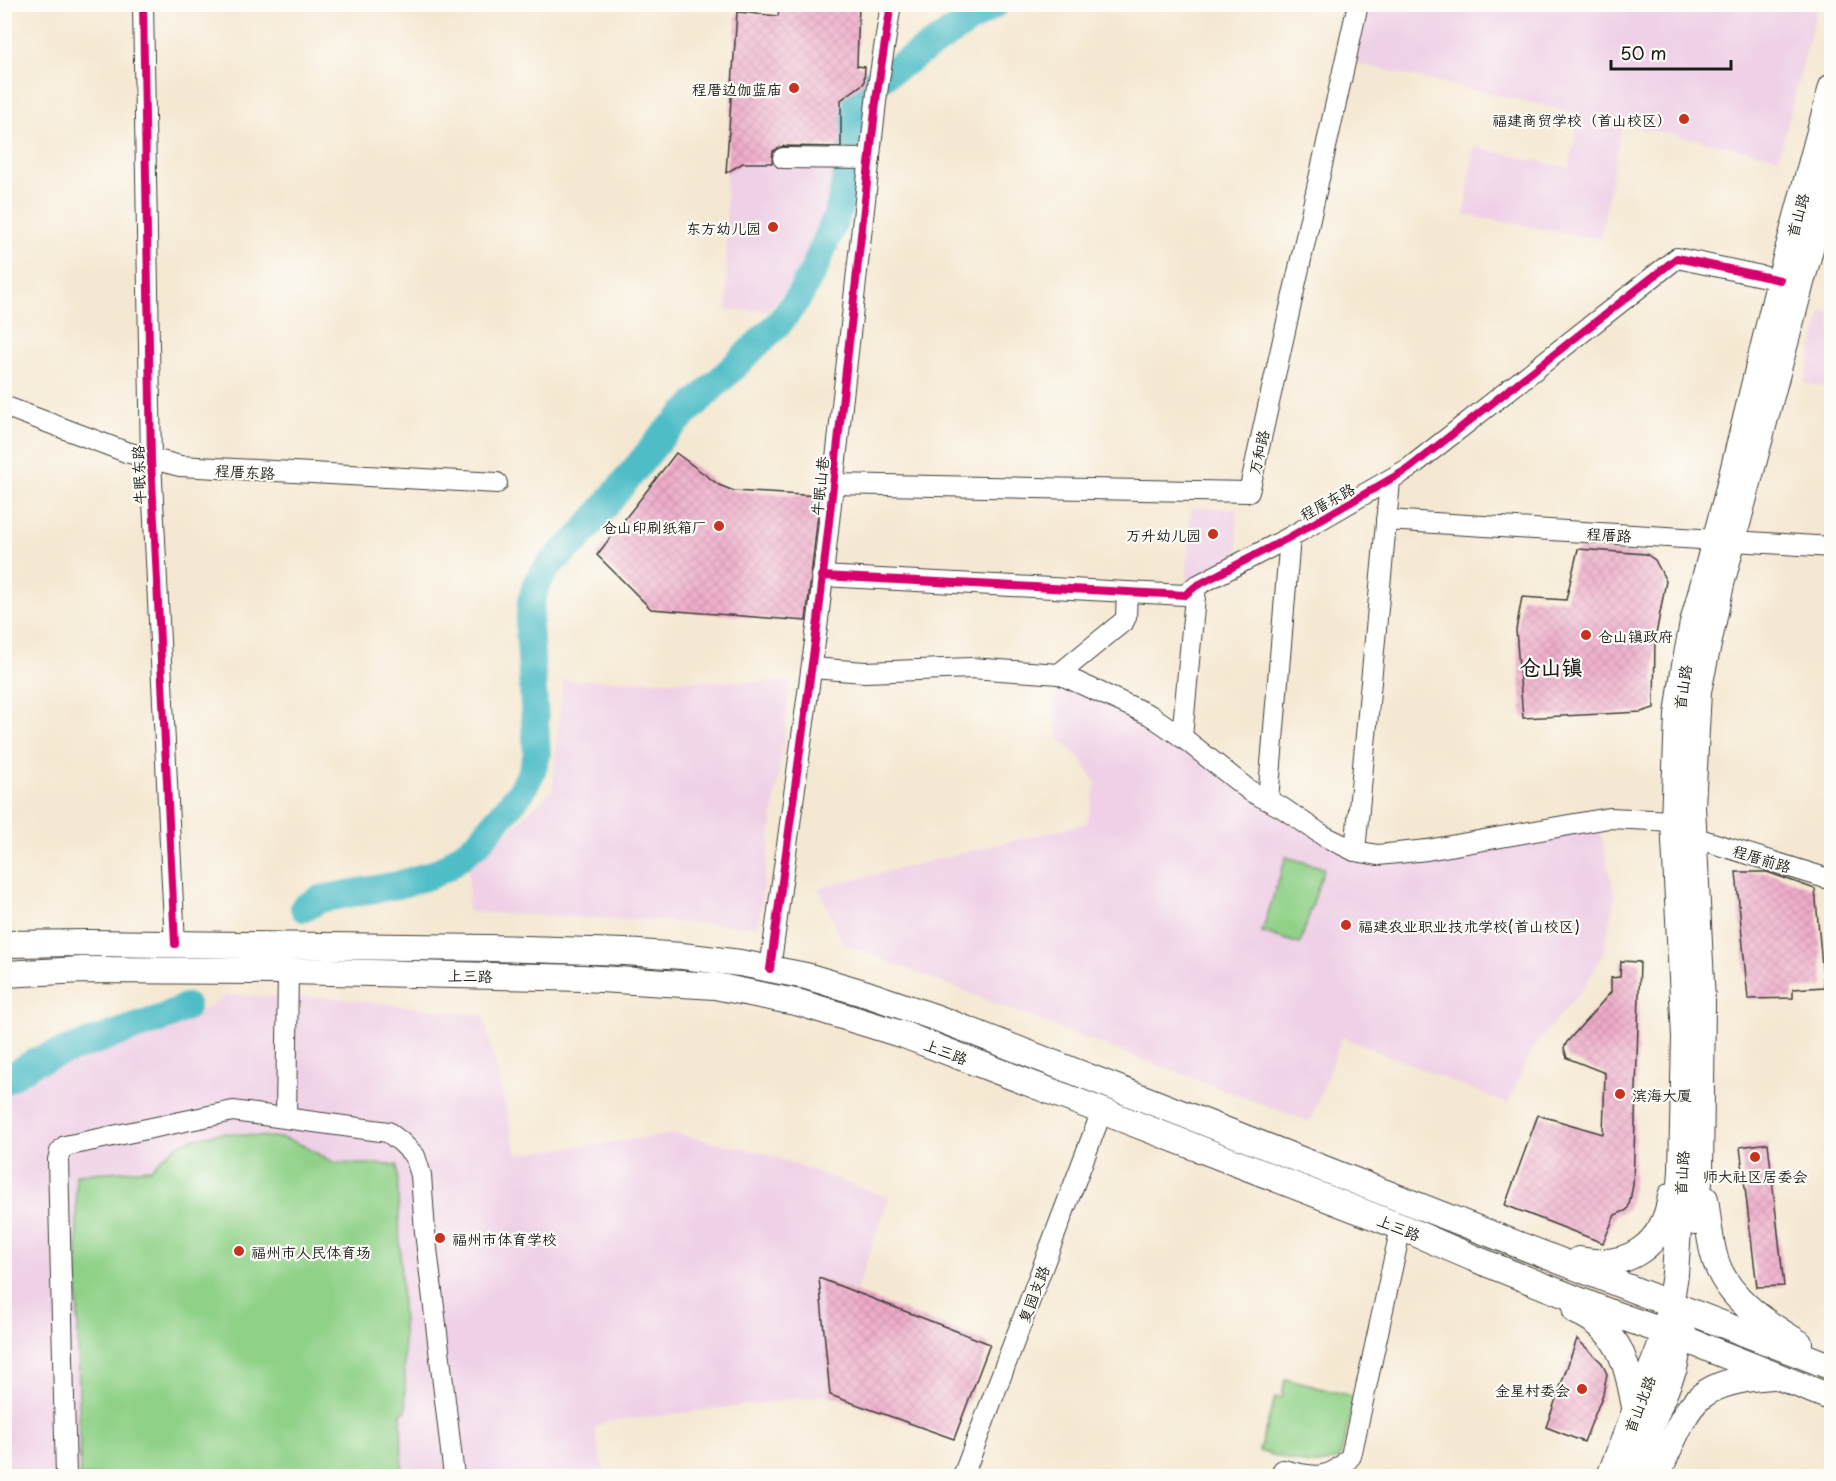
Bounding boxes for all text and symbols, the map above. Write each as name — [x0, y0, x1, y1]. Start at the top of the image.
scale bar — [1611, 33, 1731, 71]
text: 50 m — [1620, 39, 1667, 66]
place label: 程厝边伽蓝庙 — [692, 77, 782, 100]
marker: 程厝边伽蓝庙 — [787, 81, 801, 95]
place label: 福建商贸学校（首山校区） — [1492, 108, 1672, 131]
marker: 福建商贸学校（首山校区） — [1677, 112, 1691, 126]
street label: 首山路 — [1780, 190, 1814, 240]
place label: 东方幼儿园 — [686, 216, 761, 239]
marker: 东方幼儿园 — [766, 220, 780, 234]
street label: 万和路 — [1242, 427, 1274, 477]
street label: 牛眠东路 — [125, 445, 151, 505]
street label: 牛眠山巷 — [804, 455, 834, 517]
street label: 程厝东路 — [214, 458, 276, 484]
street label: 程厝东路 — [1295, 476, 1359, 526]
place label: 仓山印刷纸箱厂 — [602, 515, 707, 538]
marker: 仓山印刷纸箱厂 — [712, 519, 726, 533]
street label: 程厝路 — [1586, 521, 1632, 547]
place label: 万升幼儿园 — [1126, 523, 1201, 546]
marker: 万升幼儿园 — [1206, 527, 1220, 541]
place label: 仓山镇政府 — [1598, 624, 1673, 647]
marker: 仓山镇政府 — [1579, 628, 1593, 642]
district label: 仓山镇 — [1520, 650, 1583, 682]
street label: 首山路 — [1667, 663, 1697, 711]
street label: 程厝前路 — [1730, 838, 1794, 878]
place label: 福建农业职业技术学校(首山校区) — [1358, 914, 1580, 937]
marker: 福建农业职业技术学校(首山校区) — [1339, 918, 1353, 932]
street label: 上三路 — [447, 963, 493, 987]
street label: 上三路 — [921, 1032, 971, 1070]
place label: 滨海大厦 — [1632, 1083, 1692, 1106]
marker: 滨海大厦 — [1613, 1087, 1627, 1101]
street label: 首山路 — [1668, 1150, 1694, 1196]
marker: 师大社区居委会 — [1748, 1150, 1762, 1164]
place label: 师大社区居委会 — [1702, 1164, 1808, 1187]
street label: 上三路 — [1374, 1208, 1424, 1246]
place label: 福州市体育学校 — [452, 1227, 557, 1250]
marker: 福州市体育学校 — [433, 1231, 447, 1245]
place label: 福州市人民体育场 — [251, 1240, 371, 1263]
marker: 福州市人民体育场 — [232, 1244, 246, 1258]
street label: 复园支路 — [1012, 1262, 1054, 1326]
street label: 首山北路 — [1618, 1372, 1660, 1436]
place label: 金星村委会 — [1495, 1378, 1570, 1401]
marker: 金星村委会 — [1575, 1382, 1589, 1396]

